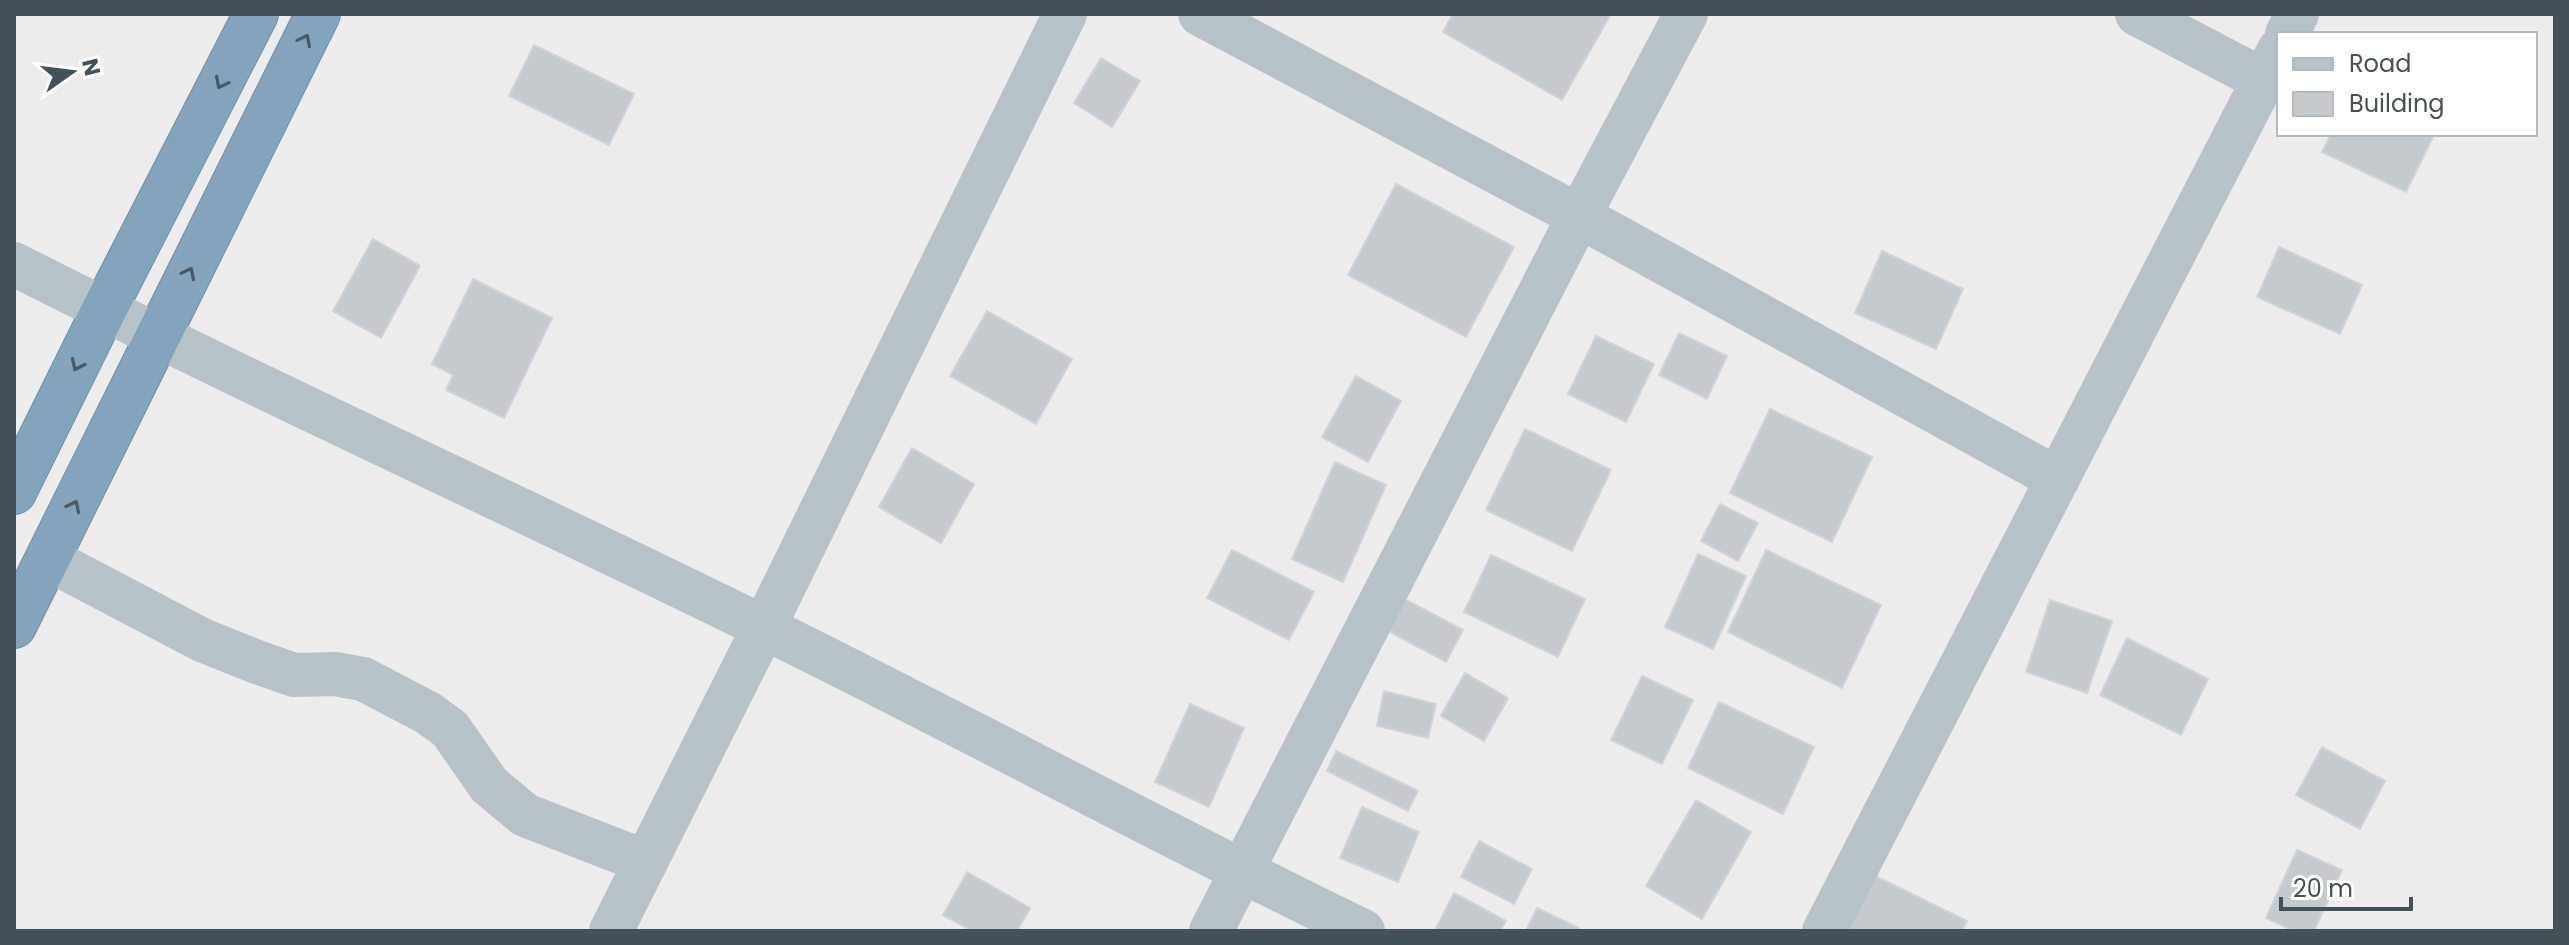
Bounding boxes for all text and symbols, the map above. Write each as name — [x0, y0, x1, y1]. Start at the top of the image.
north arrow — [32, 32, 112, 112]
legend — [2277, 32, 2537, 136]
one-way arrow — [295, 34, 311, 49]
text: Road — [2349, 47, 2411, 80]
text: N — [74, 56, 108, 79]
one-way arrow — [215, 75, 230, 90]
text: Building — [2349, 87, 2445, 120]
one-way arrow — [179, 266, 194, 281]
one-way arrow — [71, 356, 87, 371]
one-way arrow — [64, 500, 80, 514]
scale bar — [2281, 861, 2411, 911]
text: 20 m — [2293, 872, 2353, 905]

